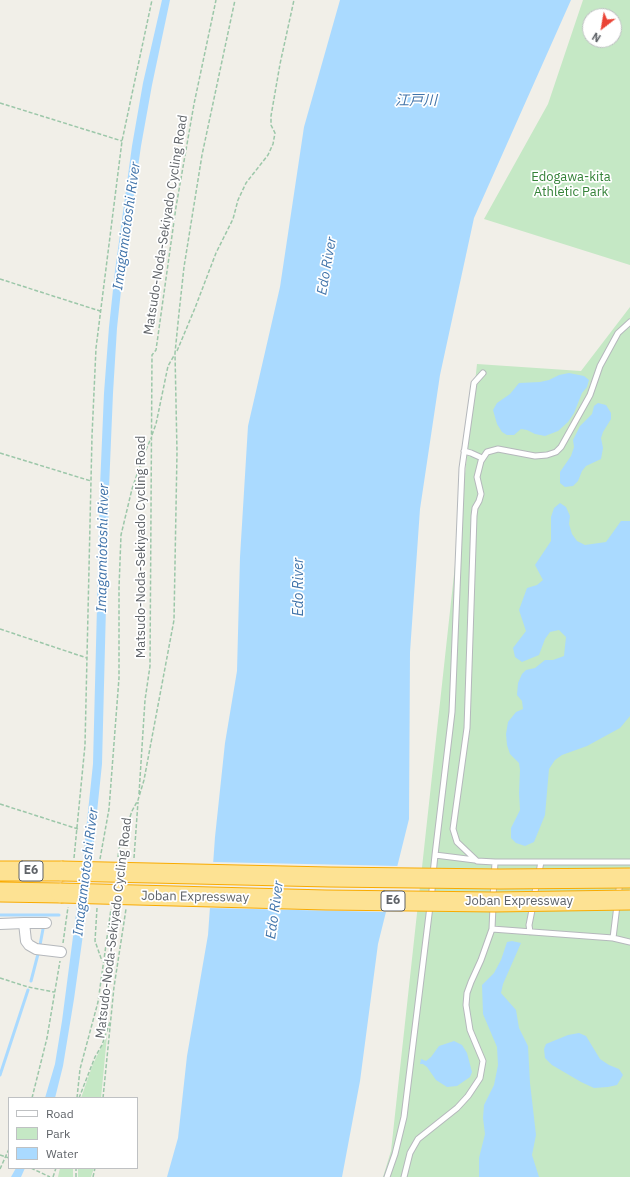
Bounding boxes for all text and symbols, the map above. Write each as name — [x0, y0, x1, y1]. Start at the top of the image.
north arrow — [582, 8, 622, 48]
text: N — [589, 29, 603, 45]
water label: 江戸川 — [395, 93, 437, 109]
street label: Matsudo-Noda-Sekiyado Cycling Road — [141, 114, 191, 336]
water label: Imagamiotoshi River — [110, 161, 144, 291]
park label: Edogawa-kita Athletic Park — [531, 169, 611, 200]
water label: Edo River — [314, 236, 340, 296]
street label: Matsudo-Noda-Sekiyado Cycling Road — [133, 436, 149, 658]
water label: Imagamiotoshi River — [93, 483, 113, 613]
water label: Edo River — [291, 558, 307, 616]
water label: Imagamiotoshi River — [70, 807, 102, 937]
street label: Matsudo-Noda-Sekiyado Cycling Road — [93, 817, 135, 1039]
road number: E6 — [19, 861, 43, 881]
water label: Edo River — [263, 880, 287, 940]
street label: Joban Expressway — [141, 888, 249, 906]
road number: E6 — [381, 891, 405, 911]
street label: Joban Expressway — [465, 893, 573, 909]
legend — [8, 1097, 138, 1169]
text: Road — [46, 1106, 74, 1121]
text: Park — [46, 1126, 70, 1141]
text: Water — [46, 1146, 78, 1161]

